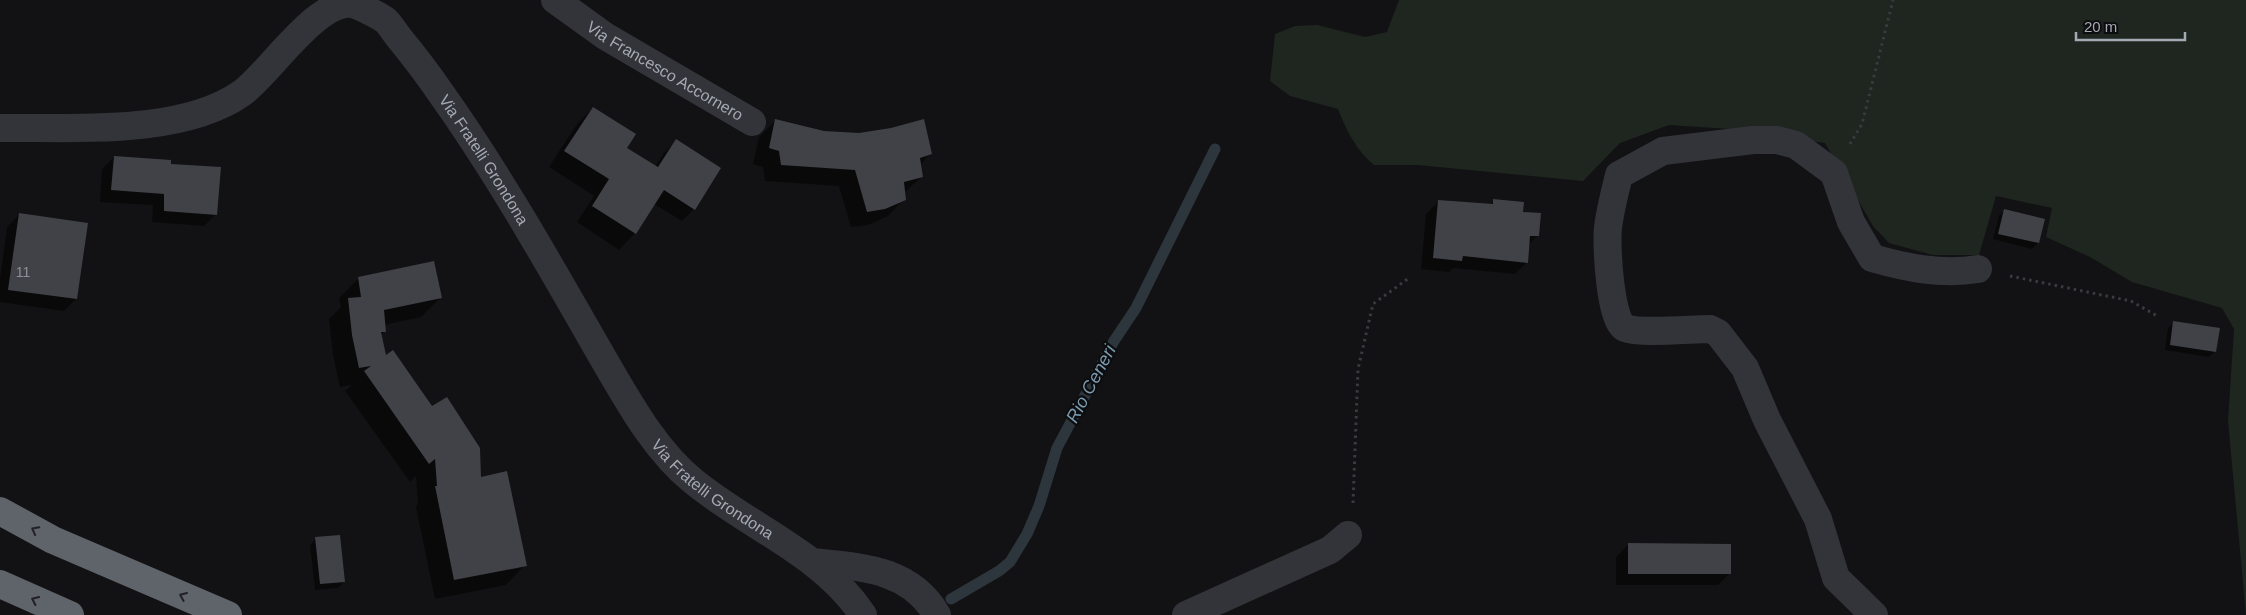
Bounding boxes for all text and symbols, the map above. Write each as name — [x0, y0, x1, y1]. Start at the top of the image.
scale bar — [2076, 10, 2185, 42]
street label: Via Francesco Accornero — [584, 17, 746, 124]
text: 20 m — [2084, 18, 2117, 35]
street label: Via Fratelli Grondona — [436, 91, 532, 228]
house number: 11 — [16, 264, 30, 280]
water label: Rio Ceneri — [1062, 341, 1120, 426]
street label: Via Fratelli Grondona — [648, 436, 777, 542]
one-way arrow — [31, 526, 40, 536]
one-way arrow — [179, 591, 188, 602]
one-way arrow — [31, 597, 40, 607]

